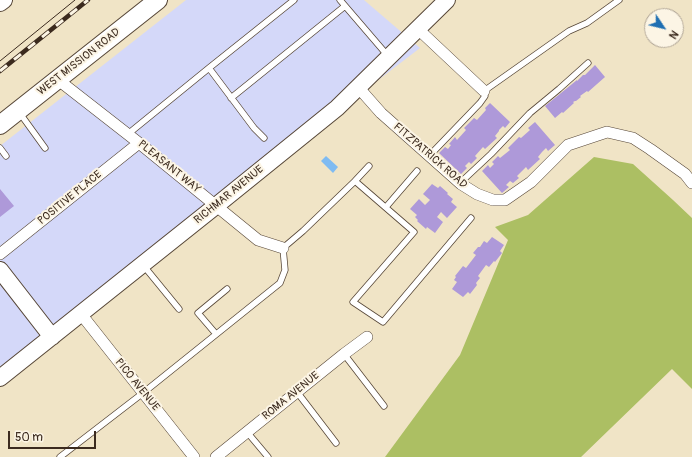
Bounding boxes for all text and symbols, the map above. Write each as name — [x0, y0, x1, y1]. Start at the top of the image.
north arrow — [644, 8, 684, 48]
street label: WEST MISSION ROAD — [35, 26, 123, 98]
text: N — [666, 28, 681, 41]
street label: FITZPATRICK ROAD — [390, 120, 470, 192]
street label: PLEASANT WAY — [135, 138, 203, 196]
street label: RICHMAR AVENUE — [192, 163, 266, 227]
street label: POSITIVE PLACE — [35, 168, 105, 228]
street label: PICO AVENUE — [112, 356, 162, 414]
street label: ROMA AVENUE — [260, 369, 322, 423]
scale bar — [10, 423, 98, 449]
text: 50 m — [15, 430, 43, 445]

